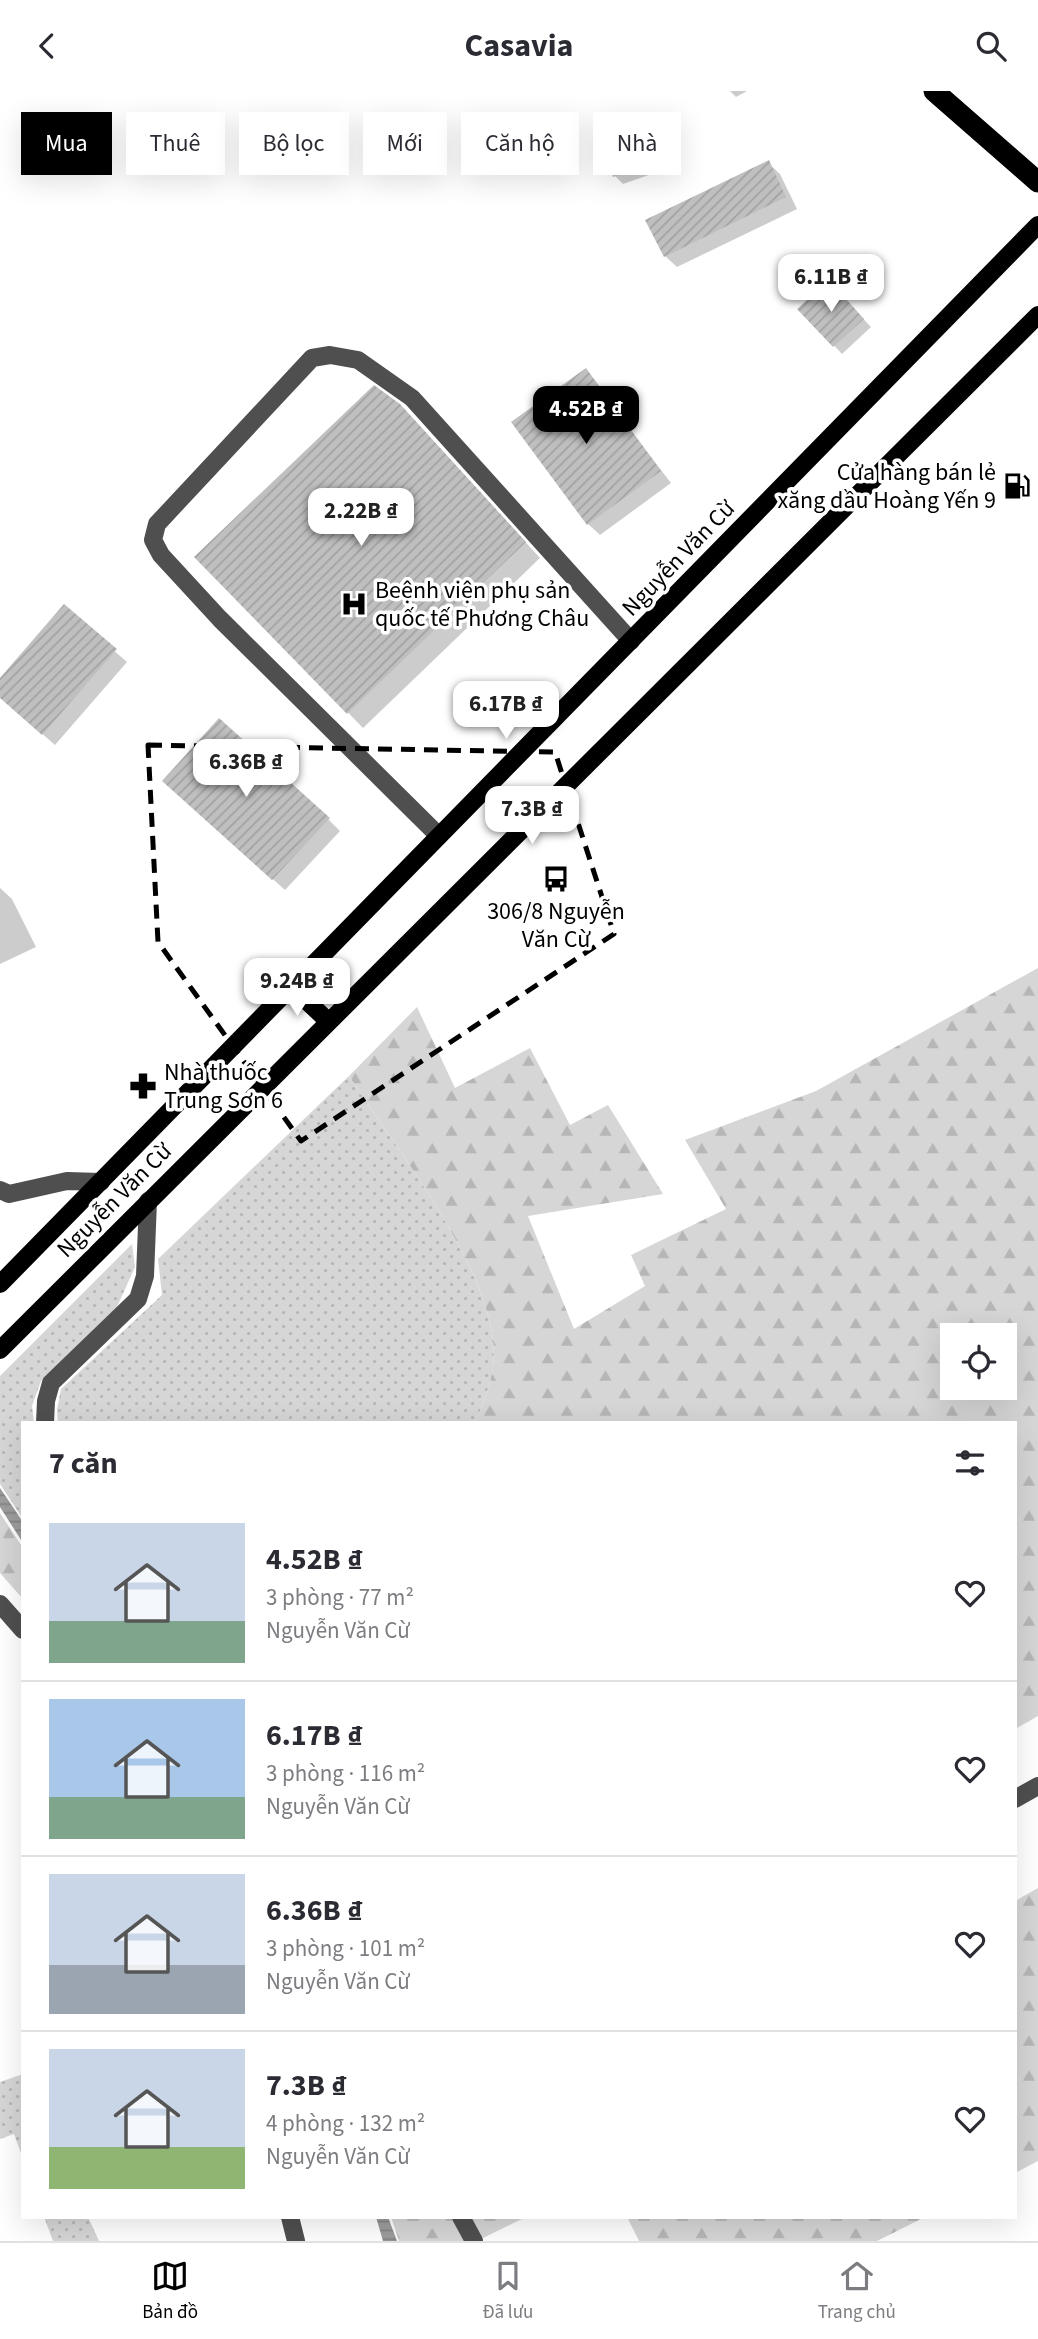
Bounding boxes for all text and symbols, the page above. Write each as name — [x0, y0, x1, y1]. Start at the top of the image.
text: Casavia — [465, 23, 573, 69]
icon: back — [28, 27, 66, 65]
icon: search — [972, 27, 1010, 65]
chip: Mua — [21, 112, 112, 175]
chip: Thuê — [126, 112, 225, 175]
chip: Bộ lọc — [239, 112, 349, 175]
chip: Mới — [363, 112, 447, 175]
chip: Căn hộ — [461, 112, 579, 175]
chip: Nhà — [593, 112, 681, 175]
pin: 6.11B ₫ — [766, 255, 896, 314]
text: 6.11B ₫ — [794, 260, 868, 293]
pin: 4.52B ₫ — [521, 387, 651, 446]
text: 4.52B ₫ — [549, 392, 623, 425]
place label: Cửa hàng bán lẻ xăng dầu Hoàng Yến 9 — [778, 455, 996, 518]
fuel station icon: Cửa hàng bán lẻ xăng dầu Hoàng Yến 9 — [1002, 471, 1032, 501]
pin: 2.22B ₫ — [296, 489, 426, 548]
street label: Nguyễn Văn Cừ — [614, 492, 744, 624]
text: 2.22B ₫ — [324, 494, 398, 527]
place label: Beệnh viện phụ sản quốc tế Phương Châu — [375, 573, 589, 636]
hospital icon: Beệnh viện phụ sản quốc tế Phương Châu — [339, 589, 369, 619]
pin: 6.17B ₫ — [441, 681, 571, 741]
text: 6.17B ₫ — [469, 687, 543, 720]
pin: 6.36B ₫ — [181, 739, 311, 799]
text: 6.36B ₫ — [209, 745, 283, 778]
pin: 7.3B ₫ — [475, 787, 589, 846]
text: 7.3B ₫ — [501, 792, 563, 825]
bus stop icon: 306/8 Nguyễn Văn Cừ — [541, 864, 571, 894]
place label: 306/8 Nguyễn Văn Cừ — [487, 894, 625, 957]
pin: 9.24B ₫ — [232, 958, 362, 1018]
text: 9.24B ₫ — [260, 964, 334, 997]
place label: Nhà thuốc Trung Sơn 6 — [164, 1055, 283, 1118]
pharmacy icon: Nhà thuốc Trung Sơn 6 — [128, 1071, 158, 1101]
street label: Nguyễn Văn Cừ — [49, 1134, 180, 1266]
map controls — [940, 1323, 1017, 1400]
button: locate — [940, 1323, 1017, 1400]
text: 7 căn — [49, 1442, 118, 1485]
icon: filters — [951, 1444, 989, 1482]
text: 4.52B ₫ — [266, 1538, 363, 1581]
icon: home — [105, 1551, 189, 1635]
icon: heart — [951, 1574, 989, 1612]
text: 3 phòng · 77 m² — [266, 1581, 414, 1614]
text: Nguyễn Văn Cừ — [266, 1614, 410, 1647]
text: 6.17B ₫ — [266, 1714, 363, 1757]
icon: home — [105, 1727, 189, 1811]
icon: heart — [951, 1750, 989, 1788]
text: 3 phòng · 116 m² — [266, 1757, 425, 1790]
text: Nguyễn Văn Cừ — [266, 1790, 410, 1823]
text: 6.36B ₫ — [266, 1889, 363, 1932]
icon: home — [105, 1902, 189, 1986]
icon: heart — [951, 1925, 989, 1963]
text: 3 phòng · 101 m² — [266, 1932, 425, 1965]
text: Nguyễn Văn Cừ — [266, 1965, 410, 1998]
text: 7.3B ₫ — [266, 2064, 347, 2107]
icon: home — [105, 2077, 189, 2161]
icon: heart — [951, 2100, 989, 2138]
text: 4 phòng · 132 m² — [266, 2107, 425, 2140]
text: Nguyễn Văn Cừ — [266, 2140, 410, 2173]
tab: Bản đồ — [142, 2257, 198, 2326]
tab: Đã lưu — [482, 2257, 533, 2326]
tab: Trang chủ — [818, 2257, 896, 2326]

